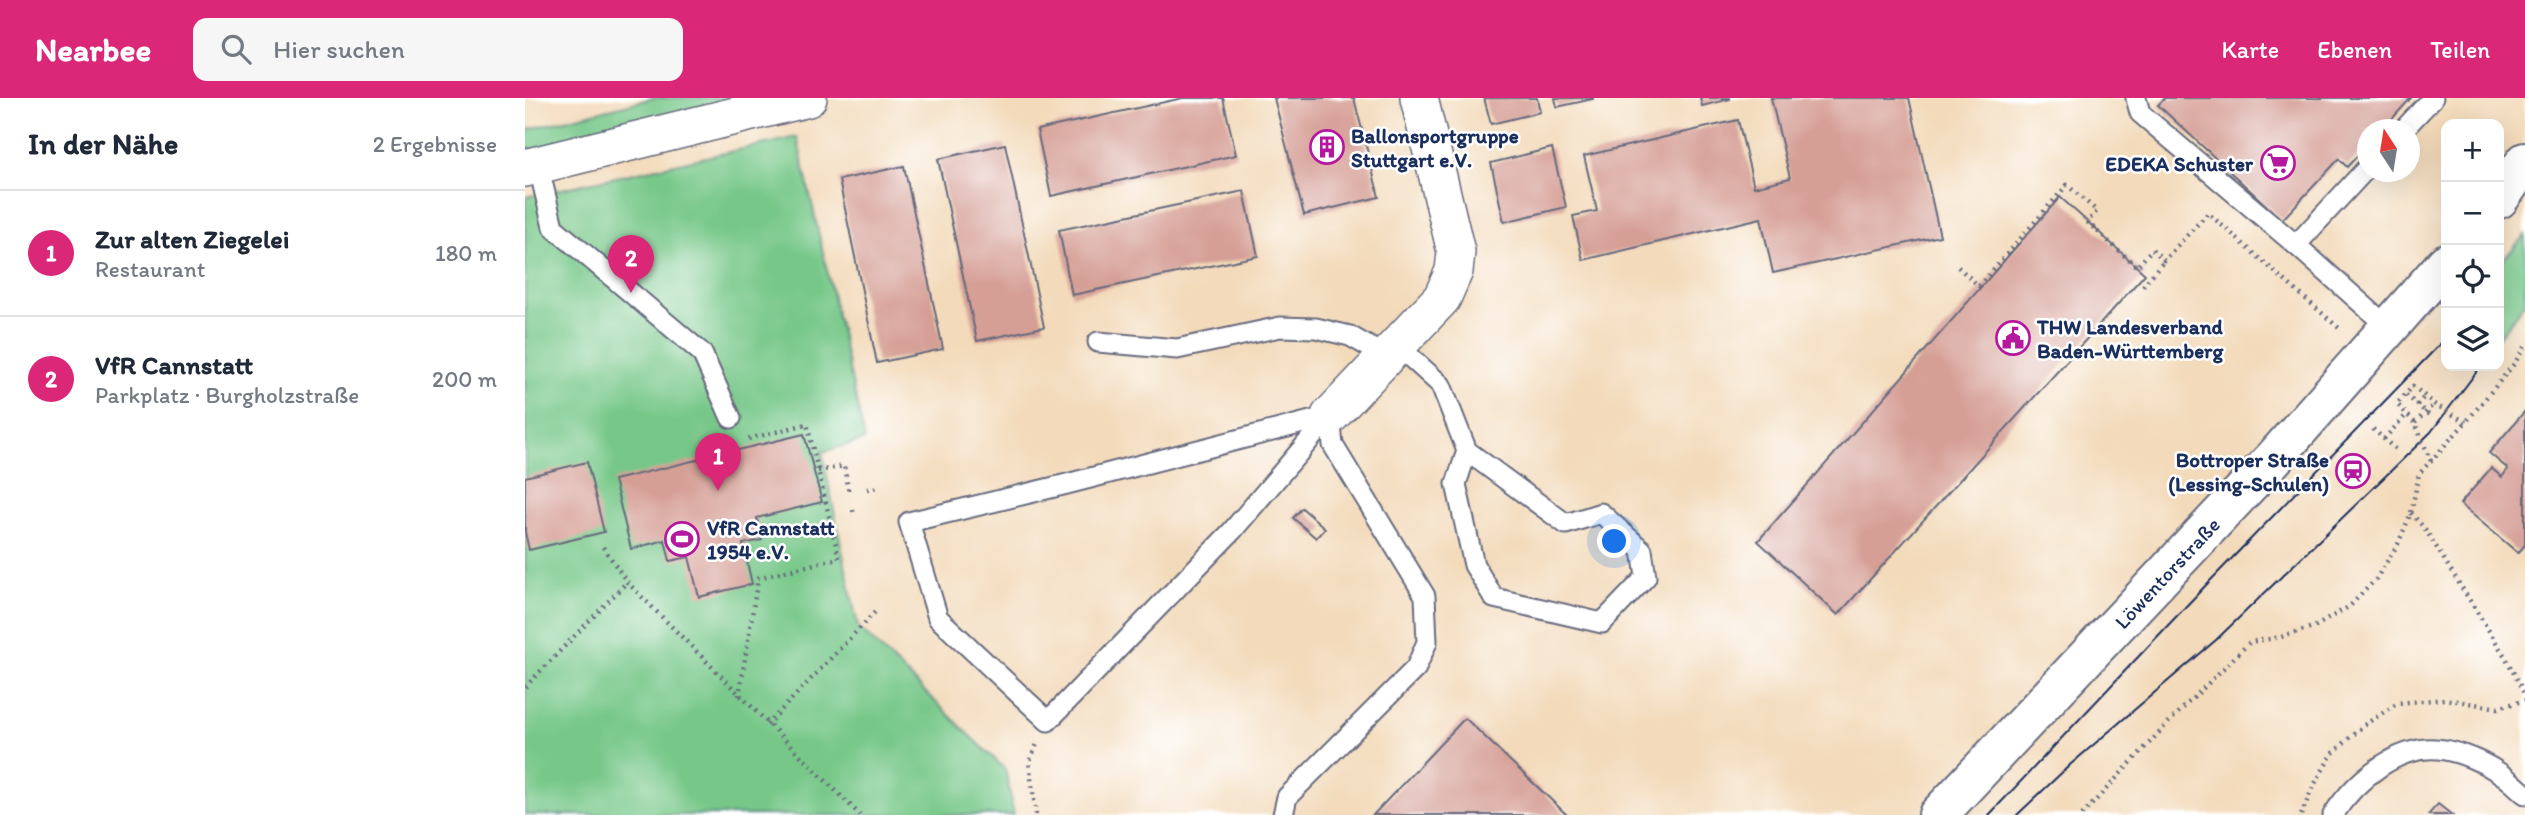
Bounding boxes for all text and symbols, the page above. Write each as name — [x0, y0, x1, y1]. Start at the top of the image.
search box — [193, 18, 683, 81]
text: Nearbee — [35, 30, 151, 69]
icon: search — [217, 30, 255, 68]
text: Hier suchen — [273, 33, 405, 65]
text: Karte — [2221, 35, 2279, 64]
text: Ebenen — [2317, 35, 2392, 64]
text: Teilen — [2430, 35, 2490, 64]
north arrow — [2357, 119, 2420, 182]
map controls — [2441, 119, 2504, 371]
button: + — [2441, 119, 2504, 182]
place label: Ballonsportgruppe Stuttgart e.V. — [1351, 123, 1519, 173]
text: In der Nähe — [28, 125, 178, 162]
building icon: Ballonsportgruppe Stuttgart e.V. — [1308, 128, 1346, 166]
text: 2 Ergebnisse — [373, 130, 497, 158]
supermarket icon: EDEKA Schuster — [2259, 144, 2297, 182]
place label: EDEKA Schuster — [2105, 151, 2254, 176]
button: − — [2441, 182, 2504, 245]
text: Zur alten Ziegelei — [95, 223, 289, 255]
pin: 2 — [608, 235, 654, 293]
text: 1 — [46, 239, 56, 267]
text: 180 m — [435, 239, 497, 267]
button: locate — [2441, 245, 2504, 308]
text: Restaurant — [95, 255, 205, 283]
button: layers — [2441, 308, 2504, 371]
place label: THW Landesverband Baden-Württemberg — [2036, 314, 2224, 364]
public building icon: THW Landesverband Baden-Württemberg — [1994, 319, 2032, 357]
text: VfR Cannstatt — [95, 349, 253, 381]
text: 2 — [45, 365, 57, 393]
text: 200 m — [432, 365, 497, 393]
text: Parkplatz · Burgholzstraße — [95, 381, 359, 409]
pin: 1 — [695, 433, 741, 491]
place label: Bottroper Straße (Lessing-Schulen) — [2168, 447, 2329, 497]
station icon: Bottroper Straße (Lessing-Schulen) — [2334, 452, 2372, 490]
street label: Löwentorstraße — [2109, 512, 2225, 634]
place label: VfR Cannstatt 1954 e.V. — [707, 515, 835, 564]
sports icon: VfR Cannstatt 1954 e.V. — [663, 520, 701, 558]
your location — [1597, 524, 1631, 558]

